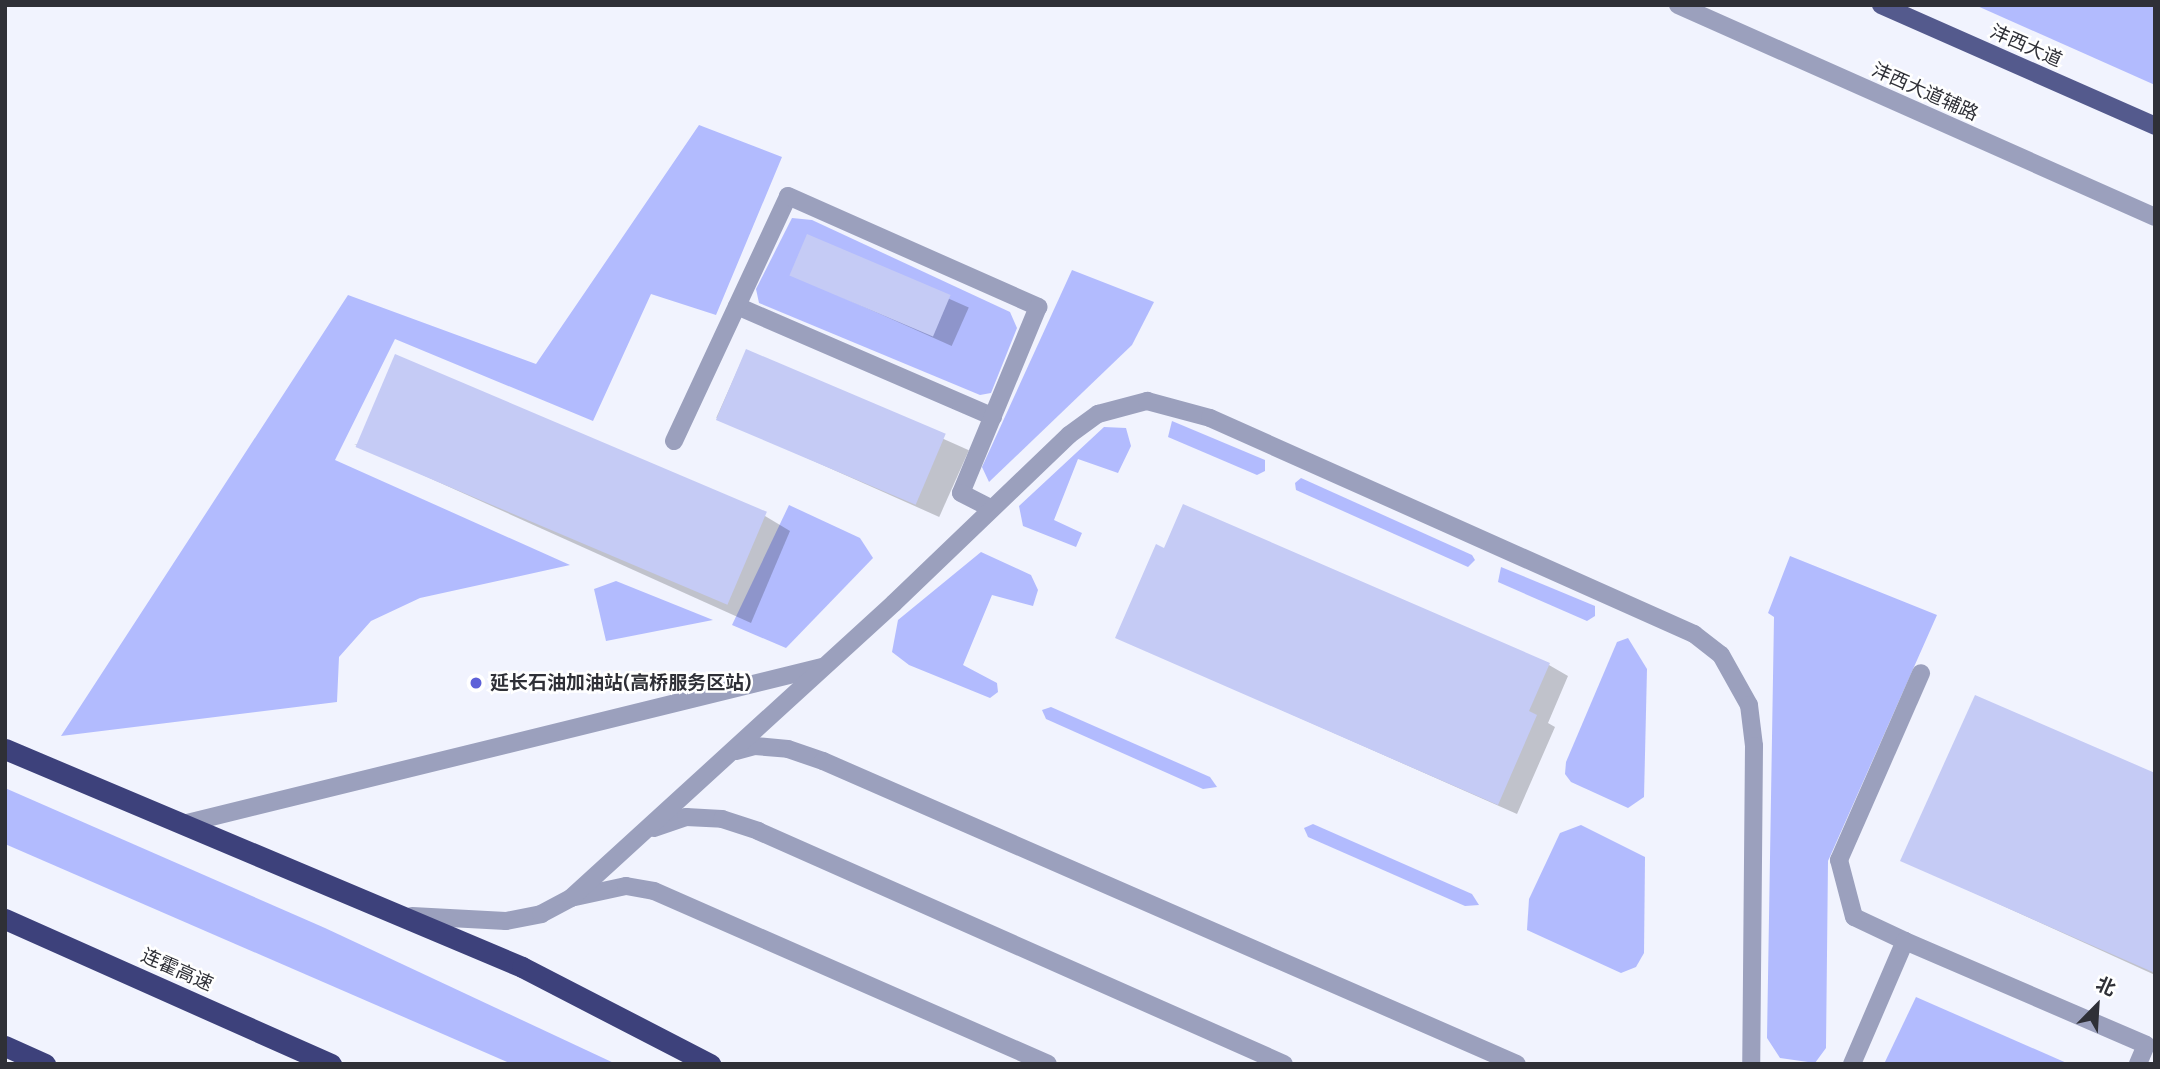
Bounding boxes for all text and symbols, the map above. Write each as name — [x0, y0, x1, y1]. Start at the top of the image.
street label: 沣西大道 — [1987, 20, 2065, 72]
street label: 沣西大道辅路 — [1868, 58, 1982, 126]
place label: 延长石油加油站(高桥服务区站) — [490, 672, 752, 694]
marker: 延长石油加油站(高桥服务区站) — [468, 675, 484, 691]
street label: 连霍高速 — [138, 944, 216, 996]
north arrow — [2062, 971, 2132, 1041]
text: 北 — [2092, 972, 2119, 1001]

